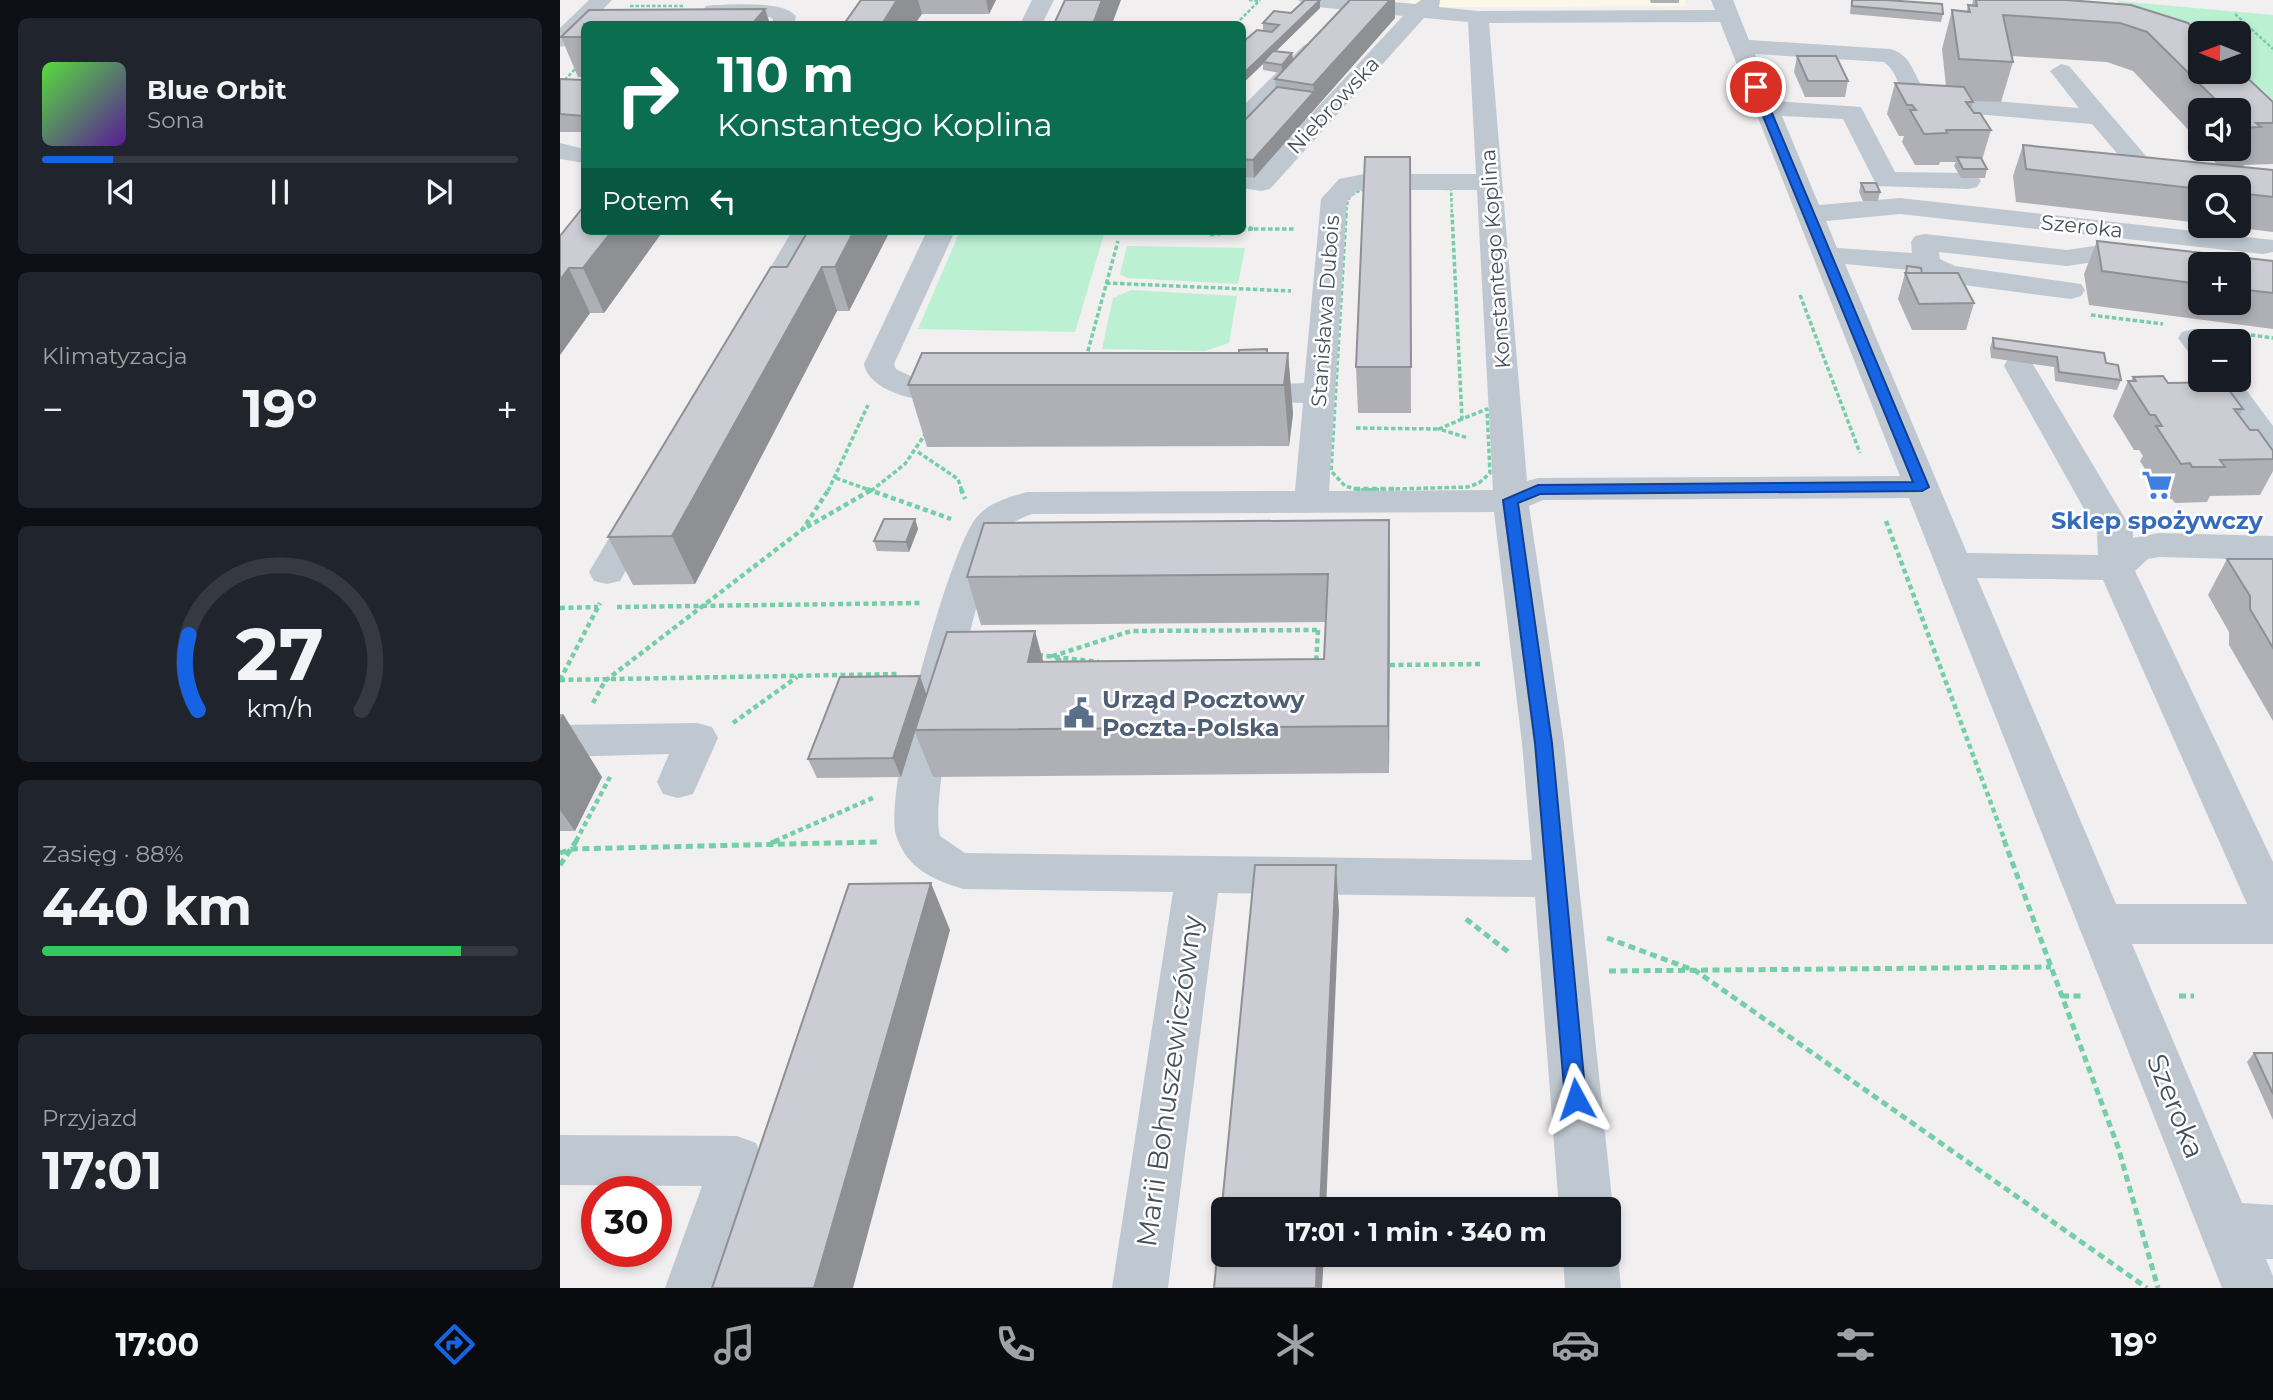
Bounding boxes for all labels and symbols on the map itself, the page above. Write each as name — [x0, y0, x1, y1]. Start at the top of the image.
north arrow — [2188, 21, 2250, 84]
street label: Niebrowska — [1282, 51, 1384, 159]
pin — [1726, 57, 1786, 117]
street label: Konstantego Koplina — [1475, 148, 1515, 370]
street label: Szeroka — [2040, 209, 2124, 243]
street label: Stanisława Dubois — [1306, 214, 1344, 408]
supermarket icon: Sklep spożywczy — [2140, 468, 2174, 502]
place label: Sklep spożywczy — [2051, 506, 2264, 535]
place label: Urząd Pocztowy Poczta-Polska — [1102, 685, 1305, 742]
public building icon: Urząd Pocztowy Poczta-Polska — [1062, 696, 1096, 730]
street label: Marii Bohuszewiczówny — [1129, 912, 1209, 1249]
street label: Szeroka — [2140, 1049, 2212, 1163]
position arrow — [1539, 1062, 1613, 1136]
speed limit sign: 30 — [581, 1176, 672, 1267]

